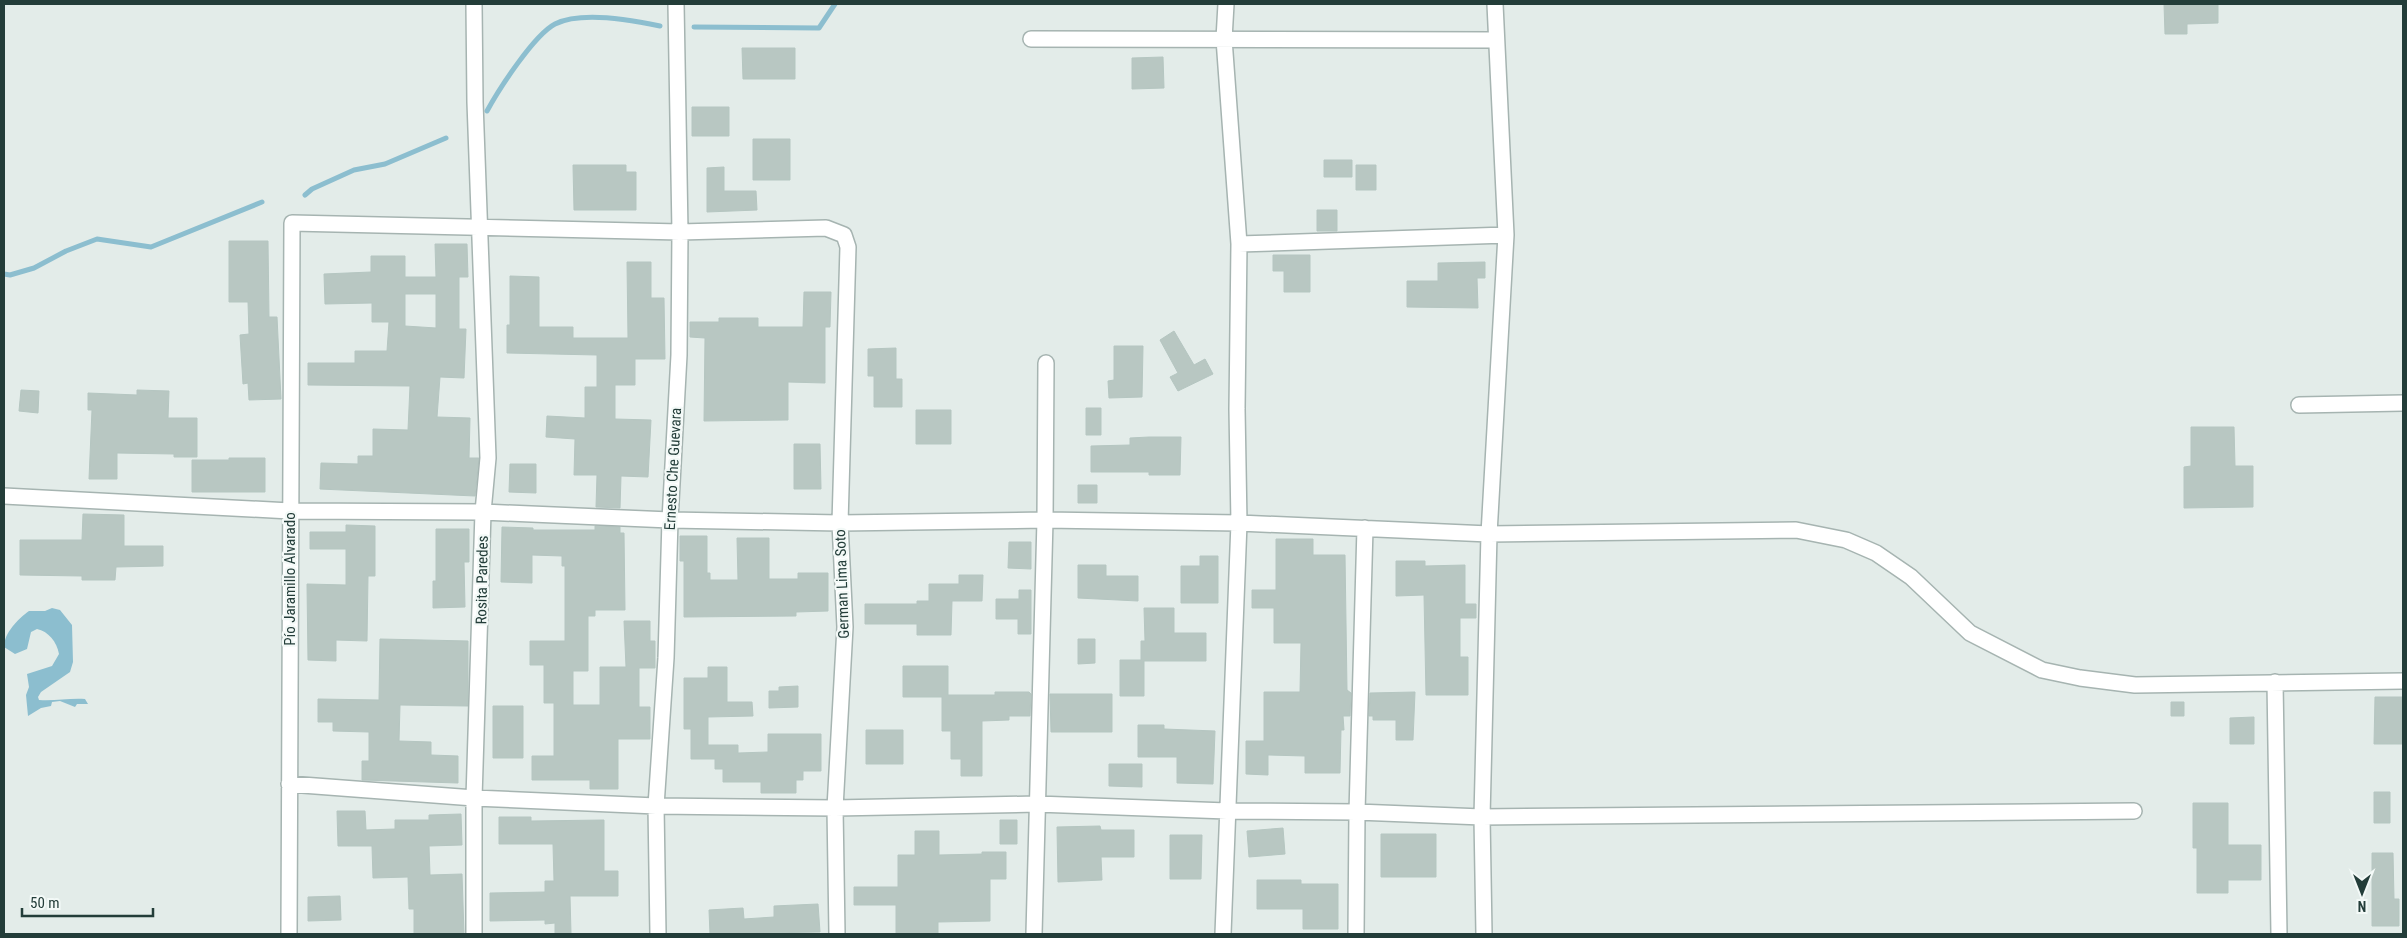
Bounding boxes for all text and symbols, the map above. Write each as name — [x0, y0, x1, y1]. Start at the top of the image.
street label: Ernesto Che Guevara — [661, 407, 685, 531]
street label: Pío Jaramillo Alvarado — [281, 512, 299, 646]
street label: German Lima Soto — [831, 529, 853, 639]
street label: Rosita Paredes — [472, 535, 492, 625]
north arrow — [2337, 868, 2387, 918]
scale bar — [22, 886, 154, 918]
text: 50 m — [30, 894, 60, 912]
text: N — [2358, 898, 2366, 914]

